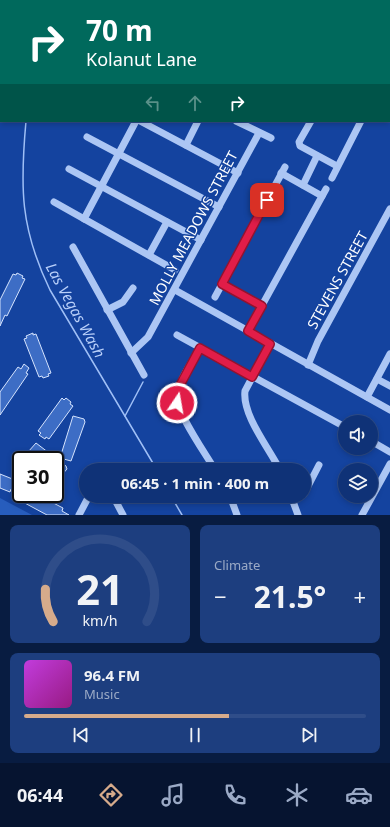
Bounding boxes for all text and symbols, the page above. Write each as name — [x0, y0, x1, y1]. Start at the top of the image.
text: 70 m — [86, 11, 153, 49]
icon: right — [20, 16, 72, 68]
text: Kolanut Lane — [86, 47, 197, 71]
icon: left — [142, 92, 164, 114]
icon: ahead — [184, 92, 206, 114]
icon: right — [226, 92, 248, 114]
street label: MOLLY MEADOWS STREET — [144, 148, 242, 308]
pin — [250, 183, 284, 217]
icon: arrive — [256, 189, 278, 211]
street label: STEVENS STREET — [302, 228, 372, 332]
water label: Las Vegas Wash — [42, 259, 110, 361]
position arrow — [156, 382, 198, 424]
map controls — [338, 415, 378, 503]
button: sound — [338, 415, 378, 455]
speed limit sign: 30 — [12, 451, 64, 503]
button: layers — [338, 463, 378, 503]
text: 06:45 · 1 min · 400 m — [121, 473, 269, 493]
text: Climate — [214, 556, 260, 574]
text: 21 — [76, 561, 124, 617]
text: 21.5° — [254, 576, 326, 617]
text: − — [214, 581, 227, 611]
text: + — [353, 581, 366, 611]
text: km/h — [82, 611, 118, 630]
text: 96.4 FM — [84, 665, 140, 685]
text: Music — [84, 685, 120, 703]
icon: previous — [70, 724, 92, 746]
icon: pause — [184, 724, 206, 746]
icon: next — [298, 724, 320, 746]
icon: directions — [97, 781, 125, 809]
icon: music — [159, 781, 187, 809]
icon: phone — [221, 781, 249, 809]
icon: climate — [283, 781, 311, 809]
icon: car — [345, 781, 373, 809]
text: 06:44 — [17, 783, 63, 807]

